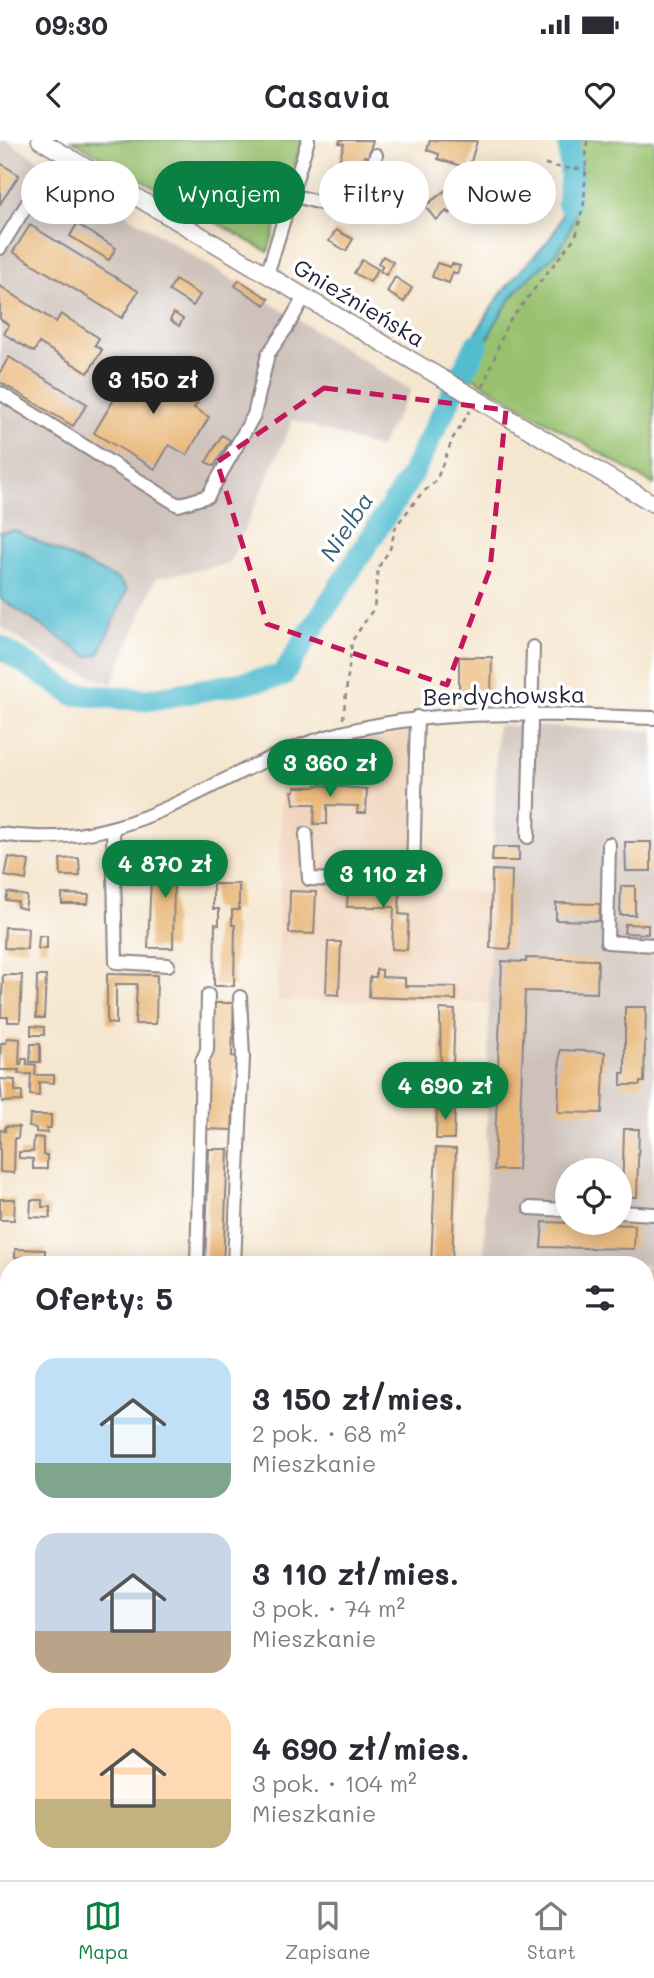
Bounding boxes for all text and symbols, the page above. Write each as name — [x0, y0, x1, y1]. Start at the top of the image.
text: 09:30 — [35, 8, 108, 42]
text: Casavia — [264, 74, 390, 116]
icon: back — [35, 76, 73, 114]
icon: heart — [581, 76, 619, 114]
chip: Kupno — [21, 161, 139, 224]
chip: Wynajem — [153, 161, 305, 224]
chip: Filtry — [319, 161, 429, 224]
chip: Nowe — [443, 161, 556, 224]
street label: Gnieźnieńska — [288, 251, 431, 353]
pin: 3 150 zł — [81, 356, 225, 416]
text: 3 150 zł — [108, 364, 198, 394]
water label: Nielba — [312, 486, 379, 567]
street label: Berdychowska — [423, 679, 585, 711]
pin: 3 360 zł — [258, 740, 402, 799]
text: 3 360 zł — [283, 747, 377, 777]
pin: 4 870 zł — [93, 840, 237, 900]
text: 4 870 zł — [118, 848, 212, 878]
pin: 3 110 zł — [311, 850, 455, 910]
text: 3 110 zł — [340, 858, 426, 888]
pin: 4 690 zł — [373, 1062, 517, 1122]
text: 4 690 zł — [398, 1070, 492, 1100]
map controls — [555, 1158, 632, 1235]
button: locate — [555, 1158, 632, 1235]
text: Oferty: 5 — [35, 1278, 173, 1318]
icon: filters — [581, 1279, 619, 1317]
text: 3 150 zł/mies. — [252, 1378, 463, 1418]
icon: home — [91, 1386, 175, 1470]
text: 2 pok. · 68 m² — [252, 1418, 406, 1448]
text: Mieszkanie — [252, 1448, 376, 1478]
text: 3 110 zł/mies. — [252, 1553, 459, 1593]
icon: home — [91, 1561, 175, 1645]
text: 3 pok. · 74 m² — [252, 1593, 405, 1623]
text: Mieszkanie — [252, 1623, 376, 1653]
text: 4 690 zł/mies. — [252, 1728, 470, 1768]
icon: home — [91, 1736, 175, 1820]
text: 3 pok. · 104 m² — [252, 1768, 417, 1798]
text: Mieszkanie — [252, 1798, 376, 1828]
tab: Mapa — [78, 1897, 129, 1964]
tab: Zapisane — [285, 1897, 371, 1964]
tab: Start — [527, 1897, 576, 1964]

